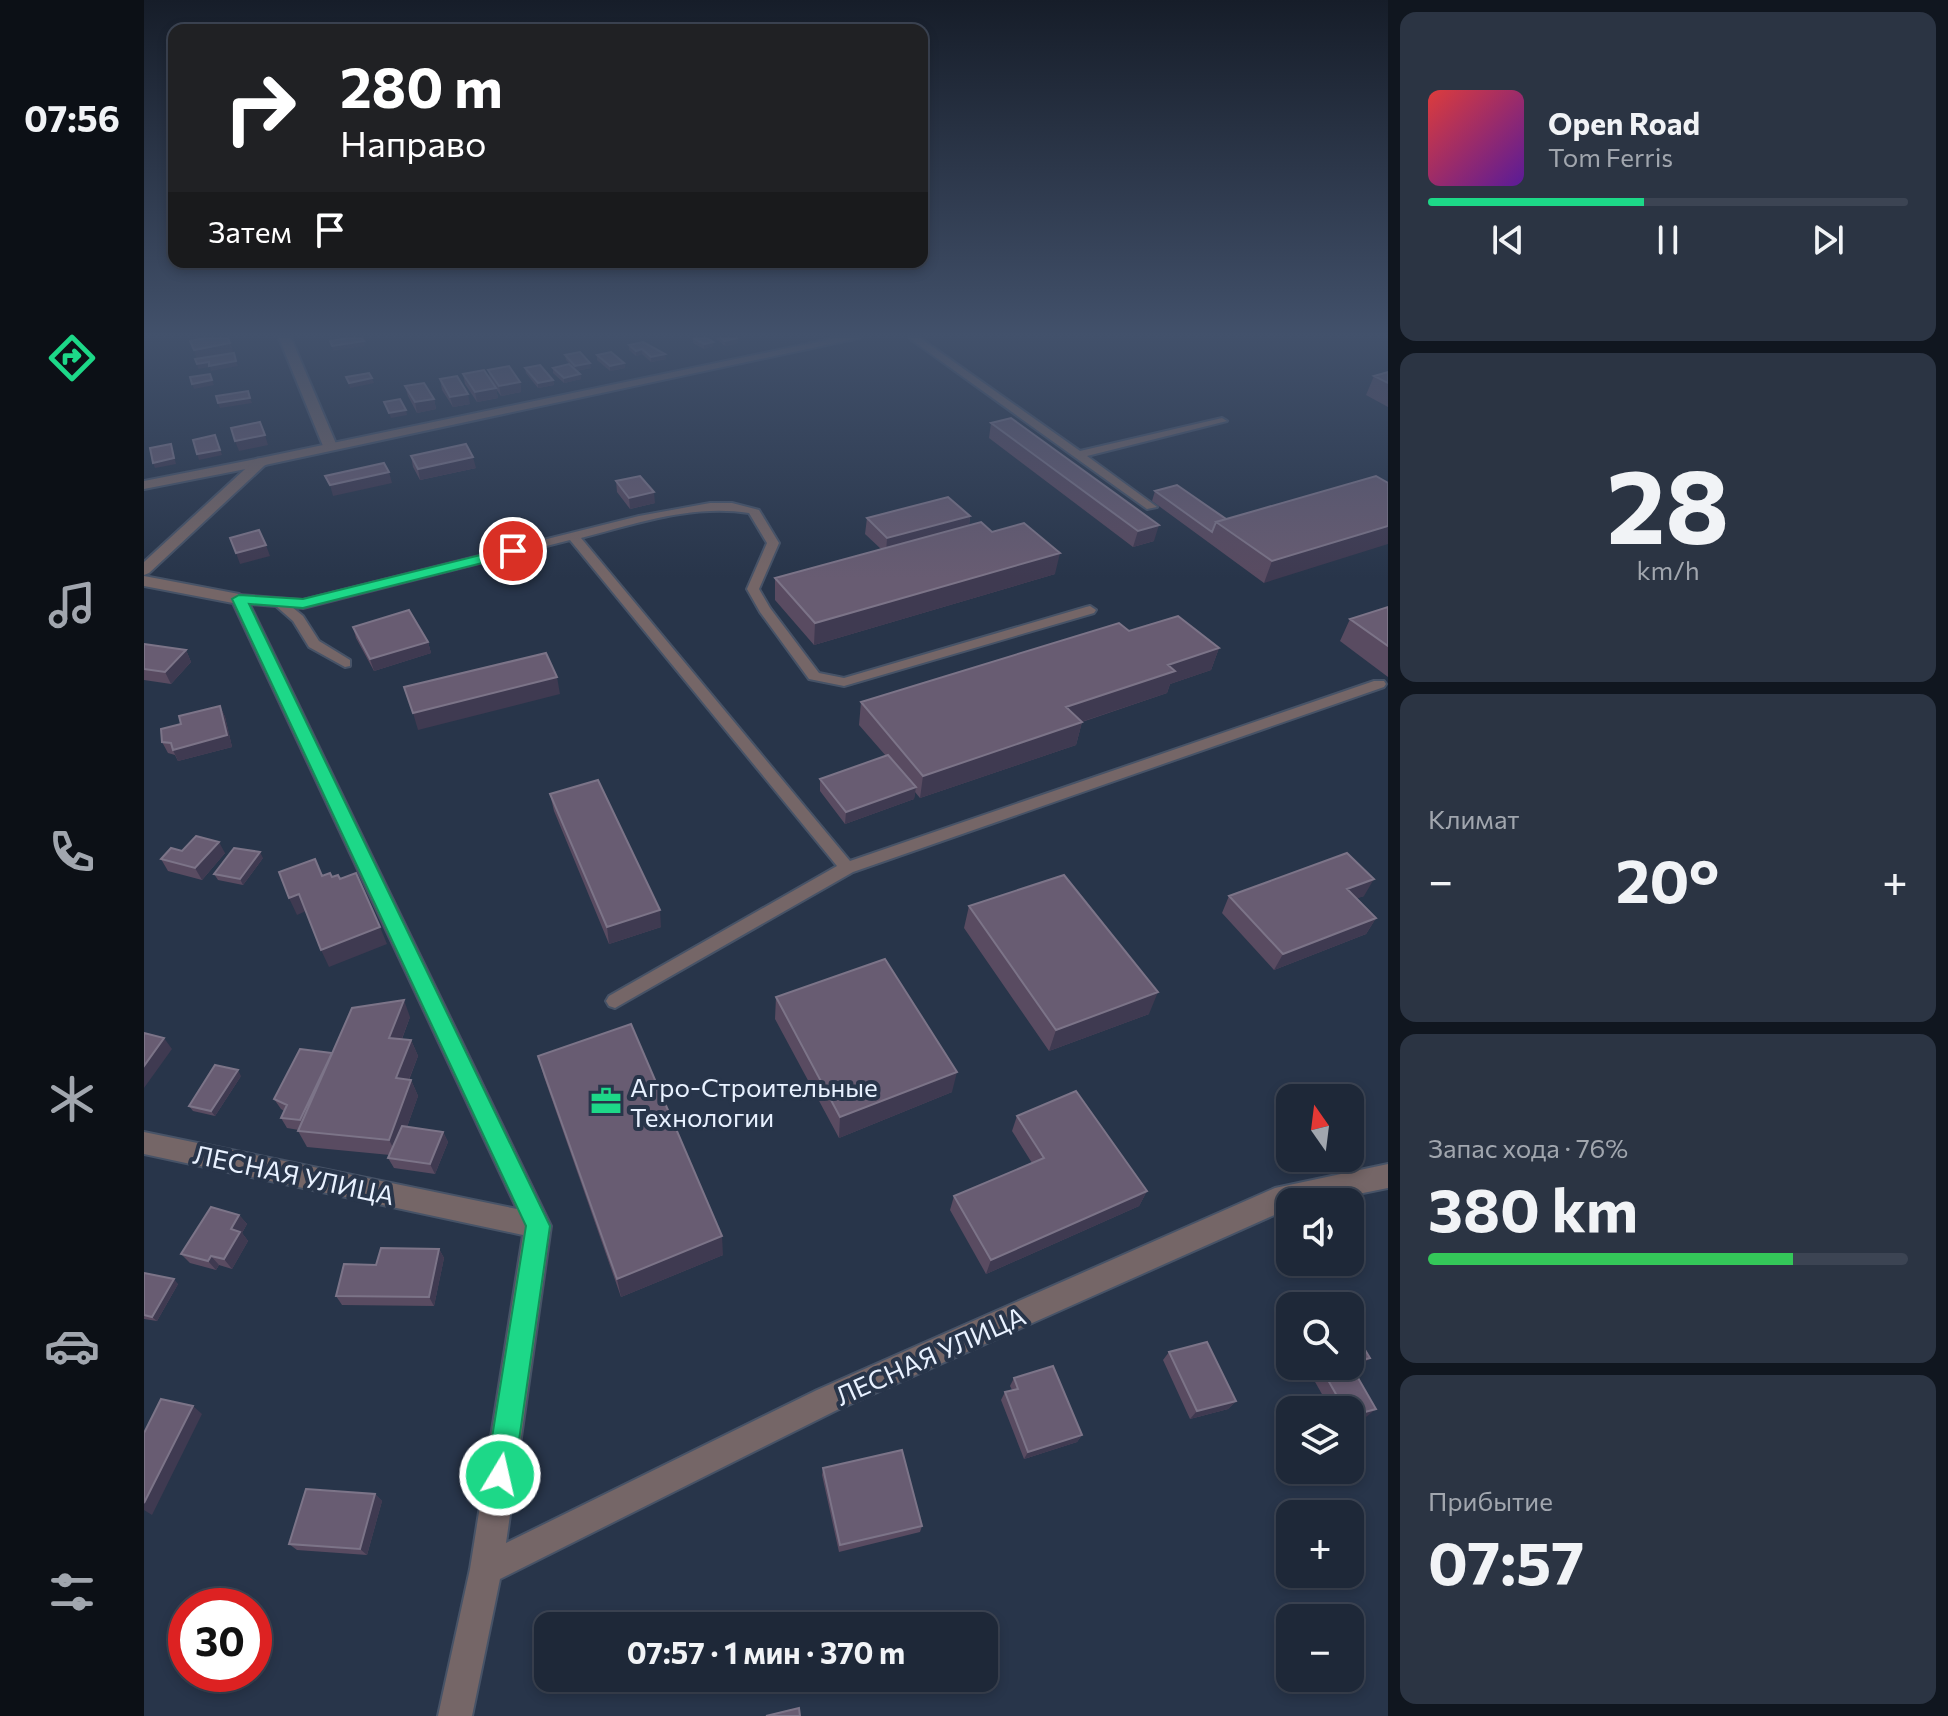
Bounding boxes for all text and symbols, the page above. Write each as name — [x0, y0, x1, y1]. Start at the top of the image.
text: 280 m — [340, 51, 503, 120]
icon: right — [208, 56, 312, 160]
text: 07:56 — [24, 95, 120, 139]
text: Open Road — [1548, 104, 1700, 141]
text: Направо — [340, 120, 486, 164]
text: Tom Ferris — [1548, 141, 1673, 172]
icon: arrive — [308, 208, 352, 252]
text: Затем — [208, 212, 292, 249]
icon: previous — [1486, 218, 1530, 262]
icon: pause — [1646, 218, 1690, 262]
icon: next — [1806, 218, 1850, 262]
icon: directions — [44, 330, 100, 386]
text: 28 — [1607, 438, 1729, 565]
pin — [479, 517, 547, 585]
icon: arrive — [491, 529, 535, 573]
text: km/h — [1636, 554, 1700, 585]
icon: music — [44, 577, 100, 633]
text: Климат — [1428, 803, 1520, 834]
icon: phone — [44, 824, 100, 880]
text: 20° — [1616, 842, 1719, 915]
text: − — [1428, 852, 1453, 906]
text: + — [1882, 852, 1908, 906]
icon: climate — [44, 1071, 100, 1127]
place label: Агро-Строительные Технологии — [630, 1071, 878, 1132]
office icon: Агро-Строительные Технологии — [589, 1084, 623, 1118]
north arrow — [1276, 1084, 1364, 1172]
map controls — [1276, 1084, 1364, 1692]
text: Запас хода · 76% — [1428, 1132, 1628, 1163]
street label: ЛЕСНАЯ УЛИЦА — [191, 1138, 397, 1210]
text: 380 km — [1428, 1171, 1638, 1244]
button: sound — [1276, 1188, 1364, 1276]
button: search — [1276, 1292, 1364, 1380]
street label: ЛЕСНАЯ УЛИЦА — [830, 1299, 1030, 1411]
icon: car — [44, 1318, 100, 1374]
button: layers — [1276, 1396, 1364, 1484]
position arrow — [458, 1433, 542, 1517]
text: Прибытие — [1428, 1485, 1553, 1516]
button: + — [1276, 1500, 1364, 1588]
text: 07:57 — [1428, 1524, 1584, 1597]
icon: filters — [44, 1564, 100, 1620]
speed limit sign: 30 — [168, 1588, 272, 1692]
button: − — [1276, 1604, 1364, 1692]
text: 07:57 · 1 мин · 370 m — [627, 1633, 905, 1670]

